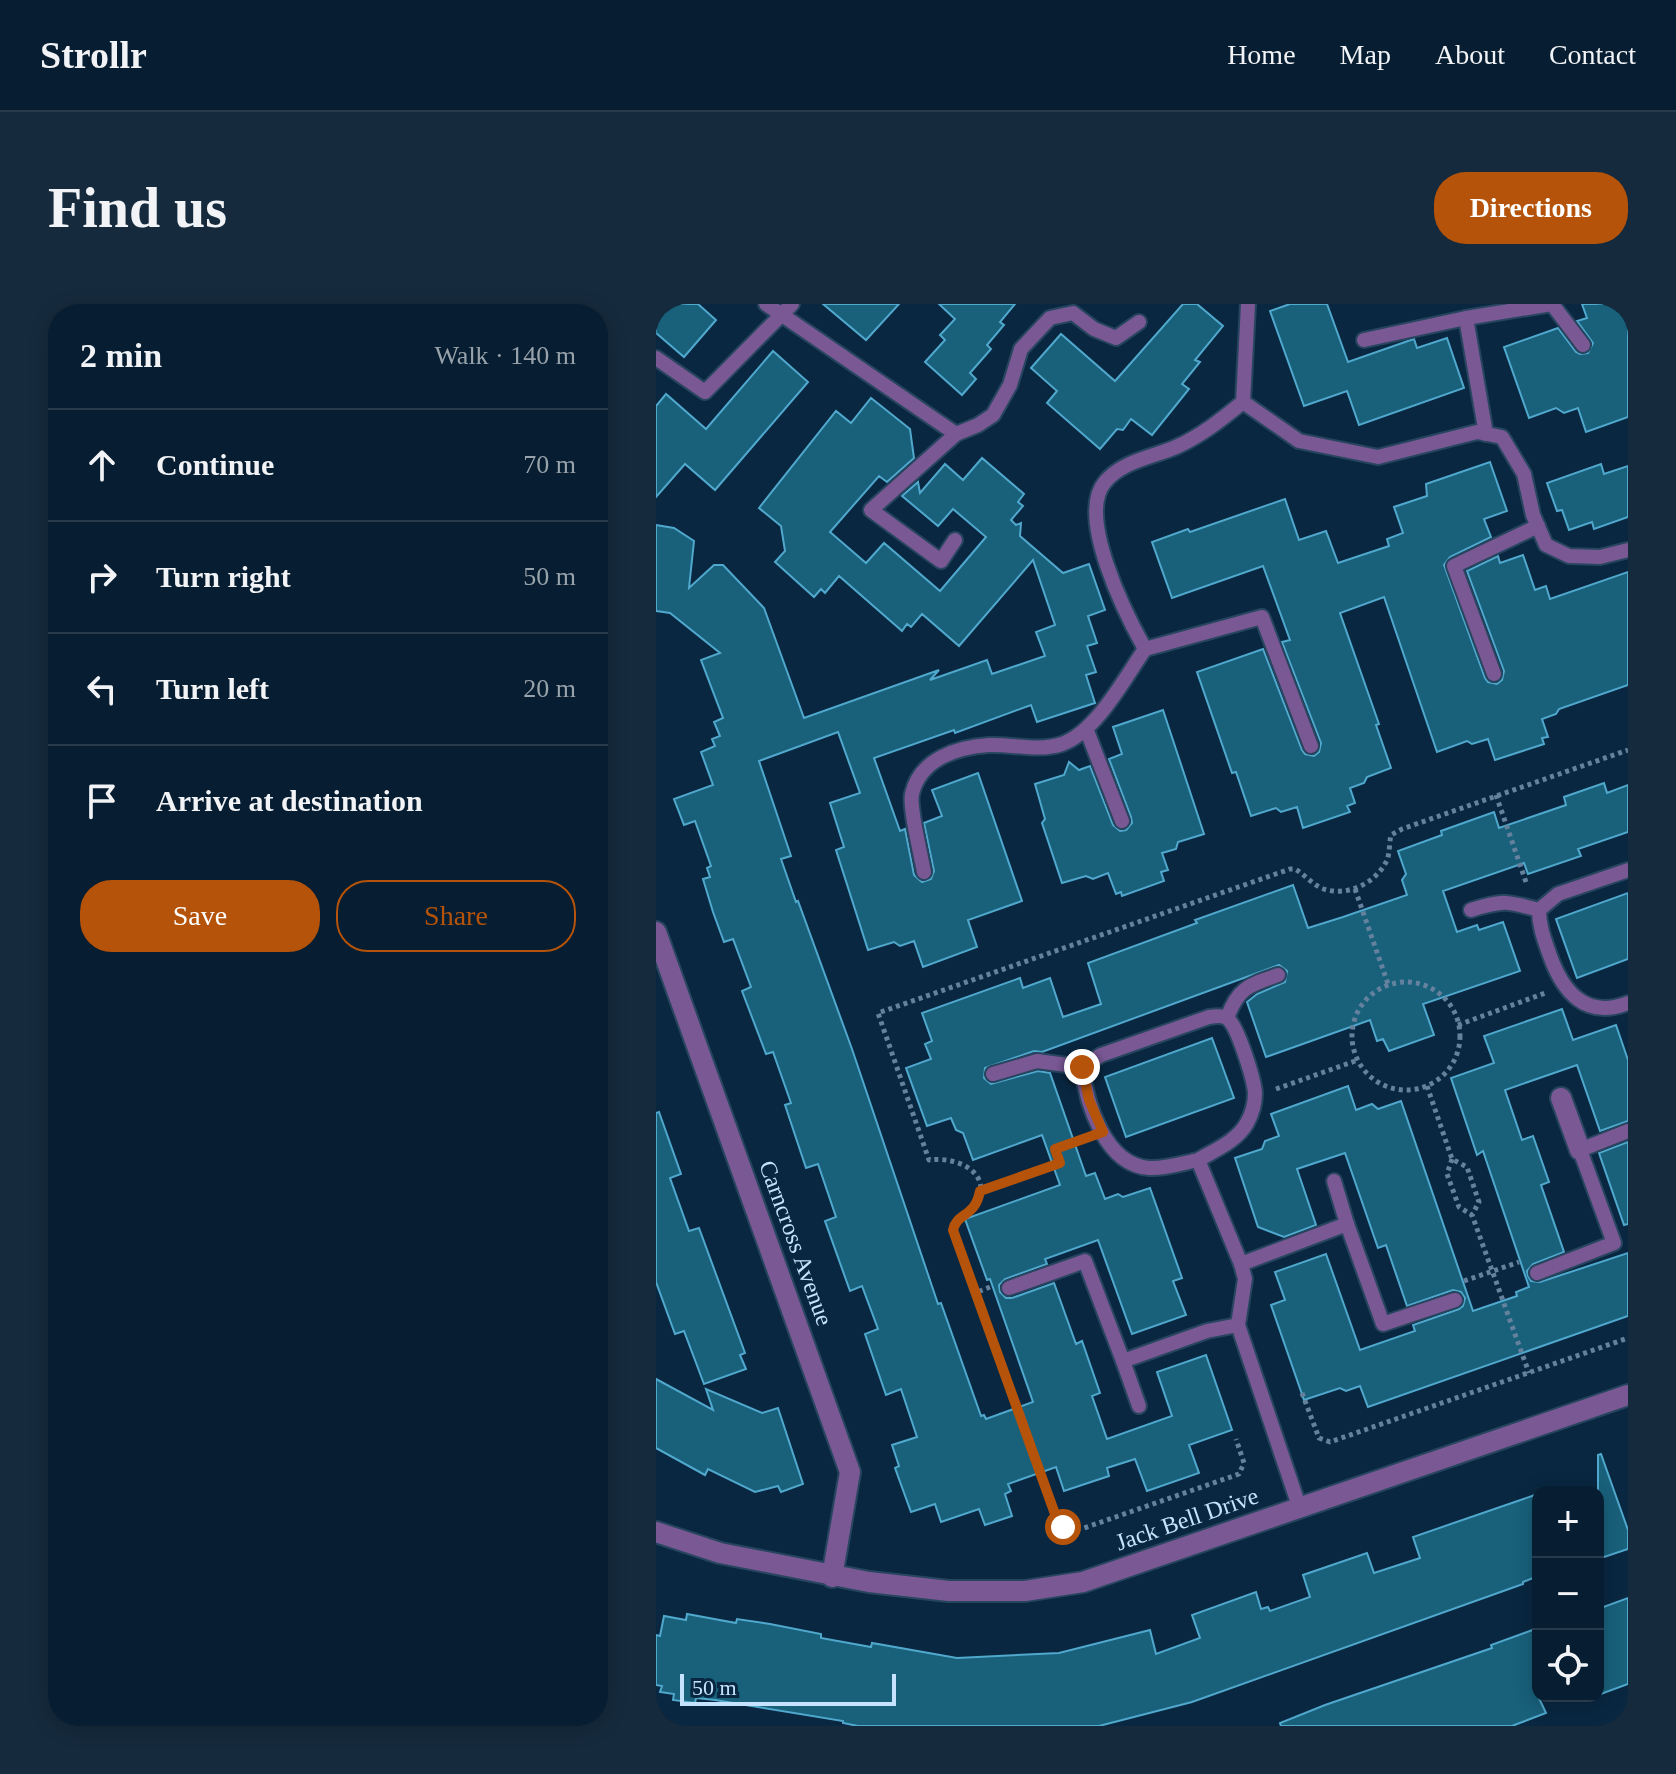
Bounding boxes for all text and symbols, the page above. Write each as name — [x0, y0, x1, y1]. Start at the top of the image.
text: Strollr — [40, 34, 147, 76]
text: Home — [1227, 39, 1296, 70]
text: Map — [1340, 39, 1391, 70]
text: About — [1435, 39, 1505, 70]
text: Contact — [1549, 39, 1636, 70]
button: Directions — [1434, 172, 1628, 244]
text: Find us — [48, 177, 227, 239]
text: 2 min — [80, 337, 162, 374]
text: Walk · 140 m — [434, 341, 576, 370]
icon: ahead — [80, 443, 124, 487]
text: Continue — [156, 448, 274, 481]
text: 70 m — [523, 450, 576, 479]
icon: right — [80, 555, 124, 599]
text: Turn right — [156, 560, 291, 593]
text: 50 m — [523, 562, 576, 591]
icon: left — [80, 667, 124, 711]
text: Turn left — [156, 672, 269, 705]
text: 20 m — [523, 674, 576, 703]
icon: arrive — [80, 779, 124, 823]
text: Arrive at destination — [156, 784, 423, 817]
button: Save — [80, 880, 320, 952]
button: Share — [336, 880, 576, 952]
route end — [1064, 1049, 1100, 1085]
street label: Carncross Avenue — [754, 1157, 838, 1329]
street label: Jack Bell Drive — [1112, 1482, 1262, 1556]
map controls — [1532, 1486, 1604, 1702]
button: + — [1532, 1486, 1604, 1558]
route start — [1045, 1509, 1081, 1545]
button: − — [1532, 1558, 1604, 1630]
button: locate — [1532, 1630, 1604, 1702]
scale bar — [680, 1670, 896, 1706]
text: 50 m — [692, 1675, 737, 1700]

